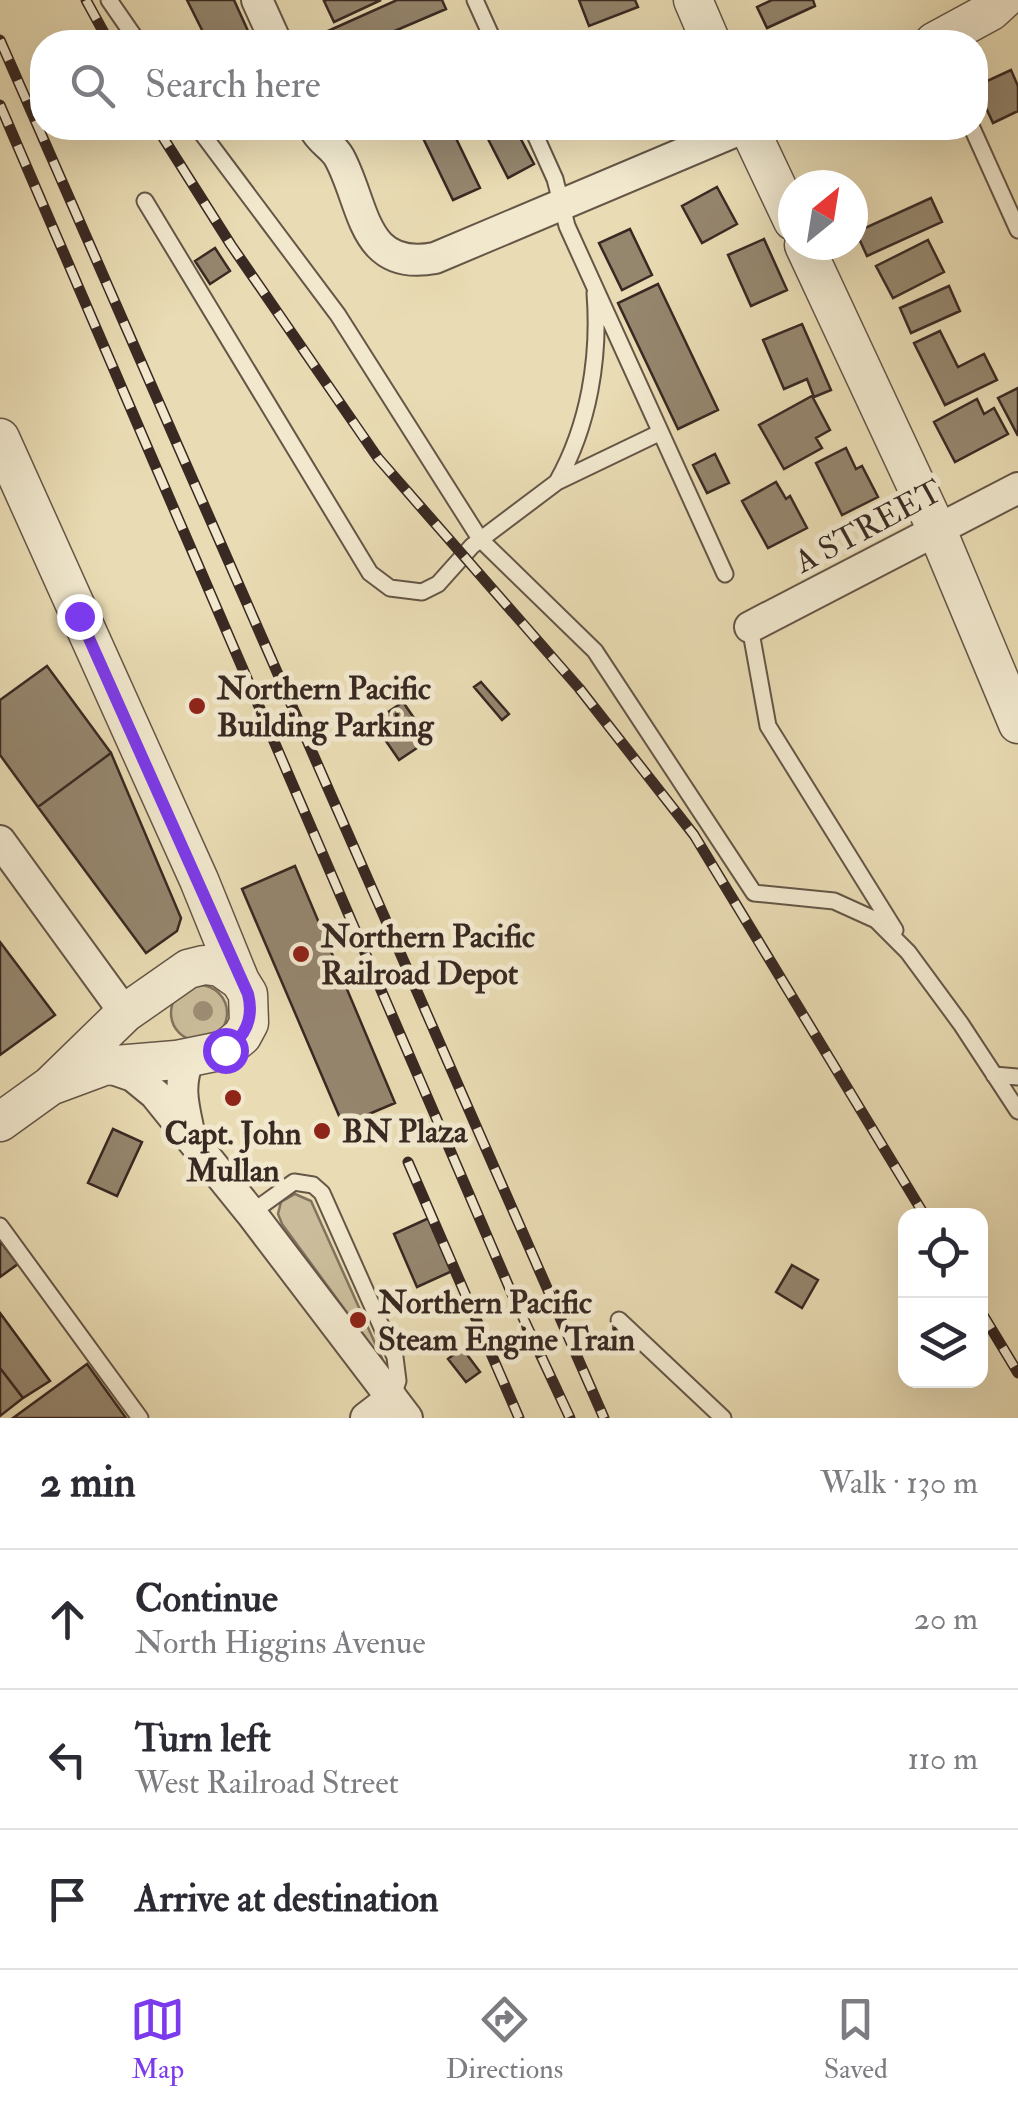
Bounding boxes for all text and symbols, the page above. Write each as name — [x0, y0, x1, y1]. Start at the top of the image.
search box — [30, 30, 988, 140]
icon: search — [65, 58, 120, 113]
text: Search here — [145, 61, 321, 109]
north arrow — [778, 170, 868, 260]
street label: A STREET — [787, 471, 949, 583]
route end — [57, 594, 103, 640]
place label: Northern Pacific Building Parking — [216, 669, 435, 746]
marker: Northern Pacific Building Parking — [186, 695, 208, 717]
place label: Northern Pacific Railroad Depot — [320, 917, 535, 994]
marker: Northern Pacific Railroad Depot — [290, 943, 312, 965]
route start — [203, 1028, 249, 1074]
marker: Capt. John Mullan — [222, 1087, 244, 1109]
place label: BN Plaza — [342, 1112, 468, 1152]
place label: Capt. John Mullan — [165, 1114, 302, 1191]
marker: BN Plaza — [311, 1120, 333, 1142]
map controls — [898, 1208, 988, 1388]
button: locate — [898, 1208, 988, 1298]
place label: Northern Pacific Steam Engine Train — [377, 1283, 636, 1360]
button: layers — [898, 1298, 988, 1388]
marker: Northern Pacific Steam Engine Train — [347, 1309, 369, 1331]
text: 2 min — [40, 1457, 136, 1509]
text: Walk · 130 m — [820, 1463, 978, 1503]
text: Continue — [135, 1575, 278, 1623]
icon: ahead — [40, 1592, 95, 1647]
text: 20 m — [914, 1599, 978, 1639]
text: North Higgins Avenue — [135, 1623, 426, 1663]
text: Turn left — [135, 1715, 271, 1763]
icon: left — [40, 1732, 95, 1787]
text: 110 m — [907, 1739, 978, 1779]
text: West Railroad Street — [135, 1763, 399, 1803]
icon: arrive — [40, 1872, 95, 1927]
text: Arrive at destination — [135, 1875, 439, 1923]
tab: Map — [130, 1992, 185, 2087]
tab: Directions — [446, 1992, 563, 2087]
tab: Saved — [824, 1992, 888, 2087]

